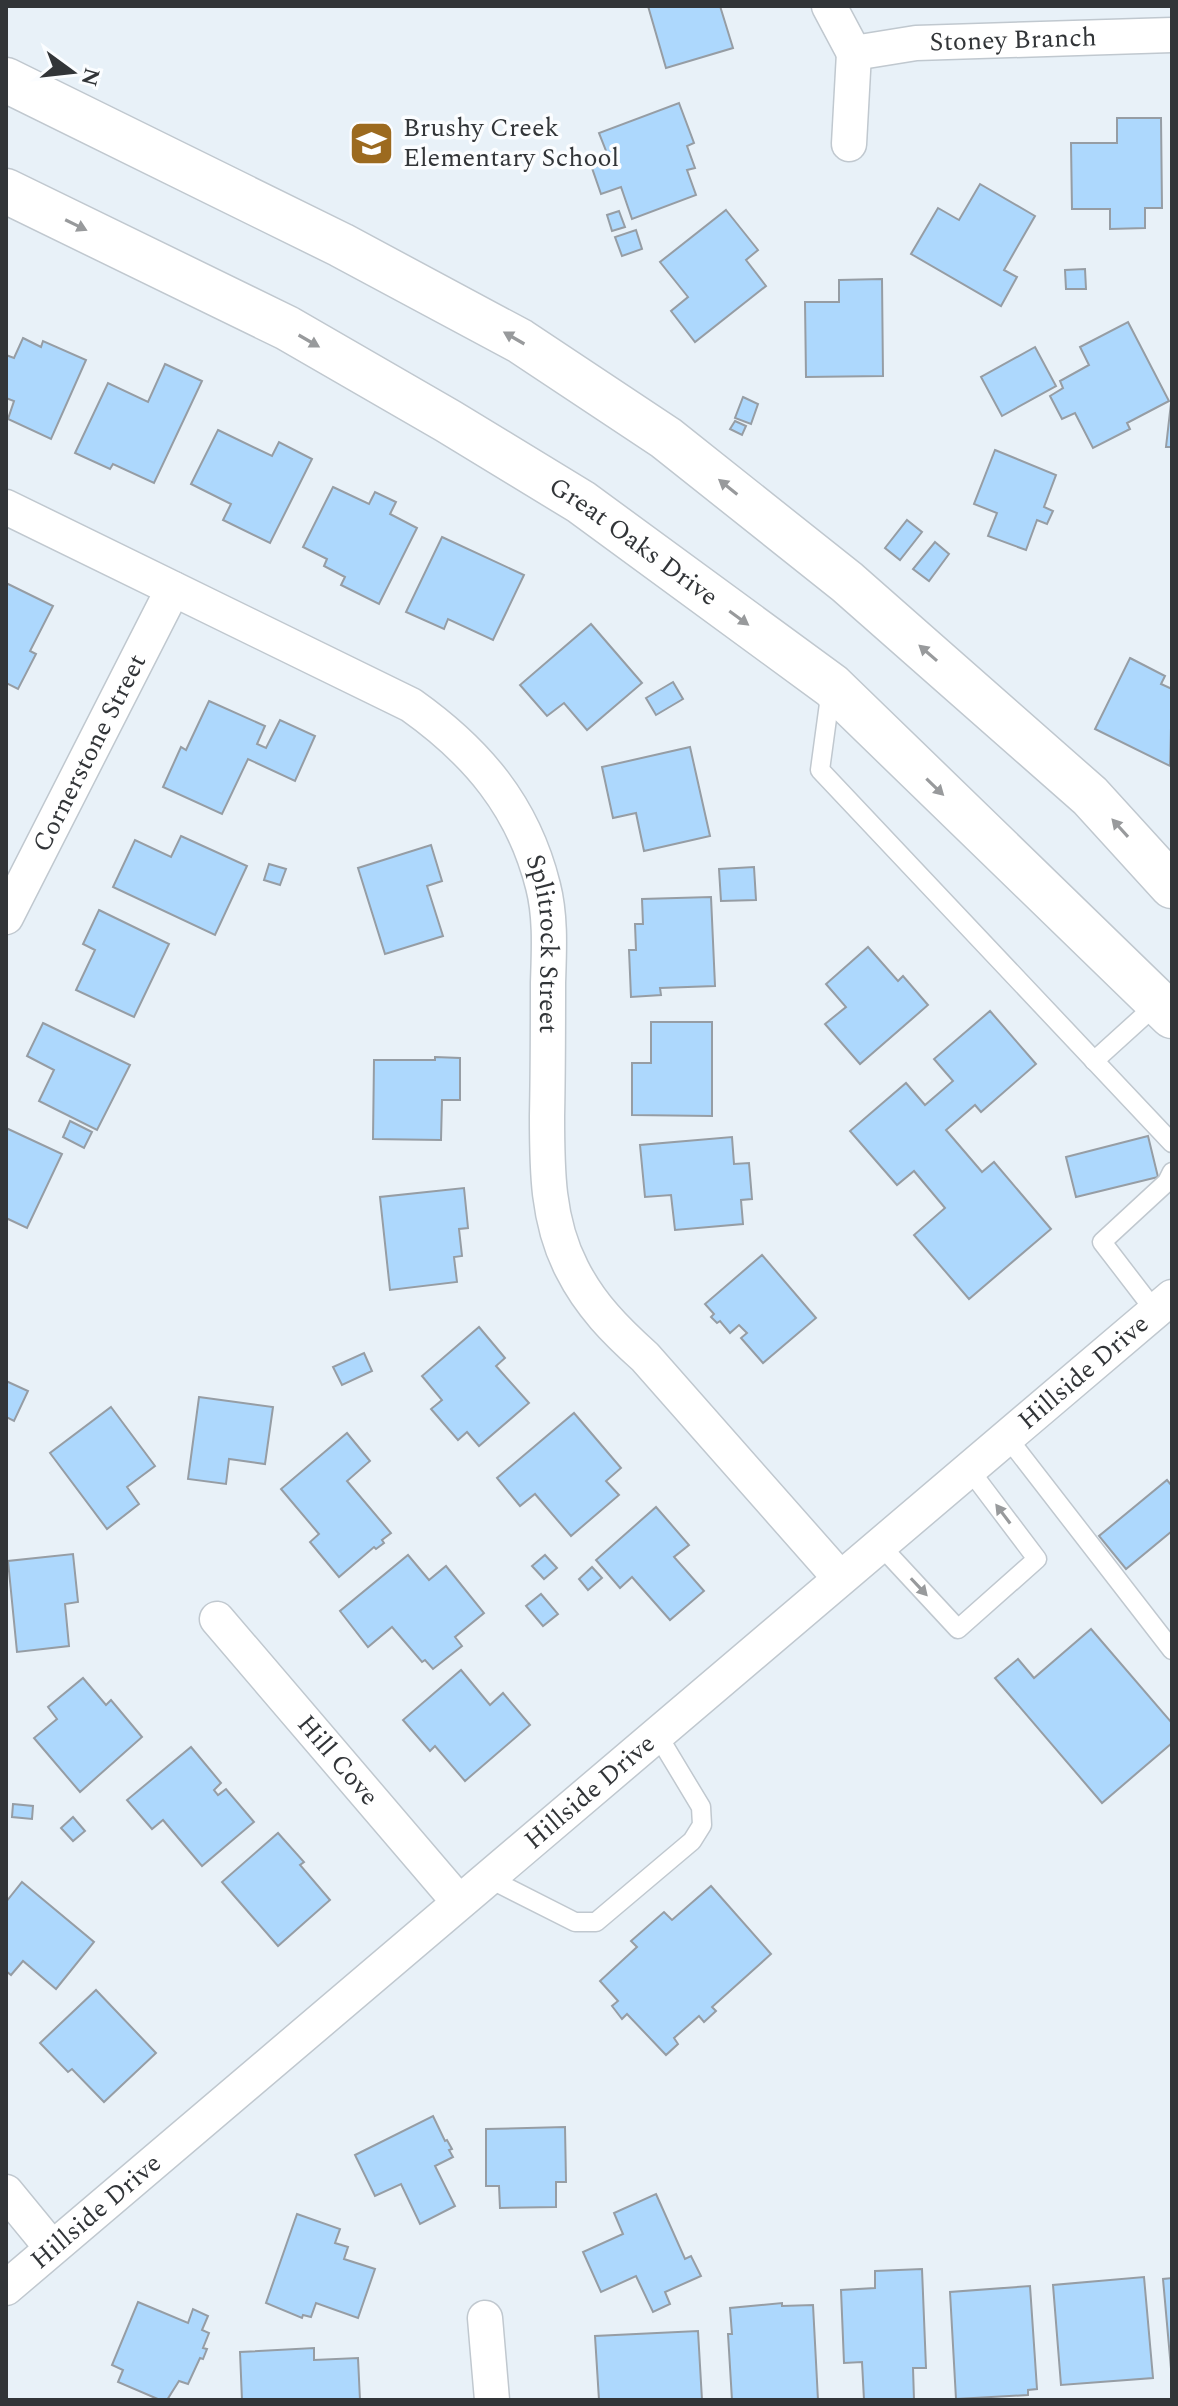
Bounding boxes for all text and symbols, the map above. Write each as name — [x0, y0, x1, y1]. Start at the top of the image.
street label: Stoney Branch — [929, 17, 1097, 63]
north arrow — [32, 32, 112, 112]
text: N — [72, 64, 108, 90]
place label: Brushy Creek Elementary School — [403, 108, 619, 178]
school or university icon: Brushy Creek Elementary School — [348, 119, 396, 167]
one-way arrow — [64, 218, 88, 232]
one-way arrow — [503, 332, 526, 345]
one-way arrow — [298, 334, 320, 348]
street label: Great Oaks Drive — [541, 467, 727, 616]
one-way arrow — [718, 479, 738, 496]
one-way arrow — [728, 610, 749, 625]
one-way arrow — [918, 645, 938, 662]
street label: Cornerstone Street — [22, 647, 157, 859]
one-way arrow — [926, 777, 945, 795]
one-way arrow — [1111, 819, 1129, 838]
street label: Splitrock Street — [515, 849, 569, 1034]
street label: Hillside Drive — [1009, 1305, 1158, 1440]
one-way arrow — [996, 1504, 1012, 1524]
one-way arrow — [910, 1577, 928, 1596]
street label: Hill Cove — [287, 1706, 389, 1815]
street label: Hillside Drive — [515, 1724, 664, 1859]
street label: Hillside Drive — [22, 2144, 170, 2279]

